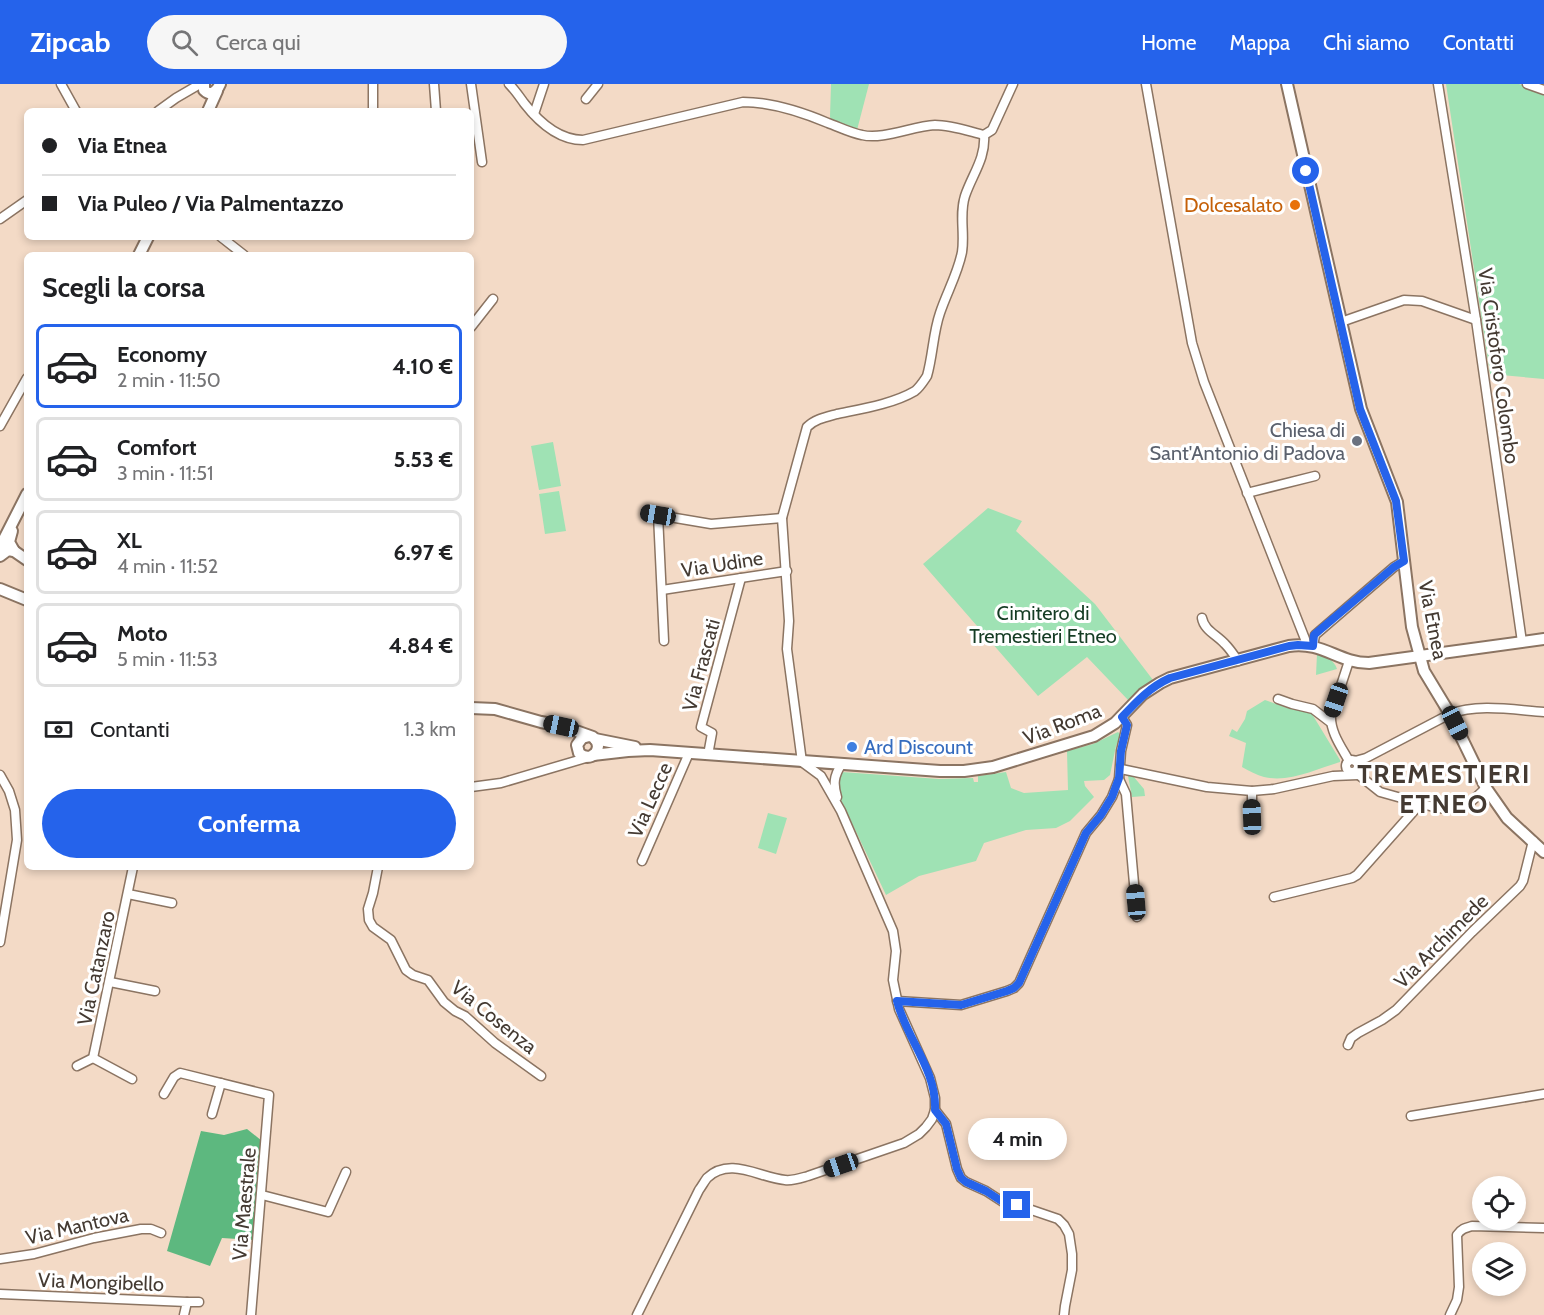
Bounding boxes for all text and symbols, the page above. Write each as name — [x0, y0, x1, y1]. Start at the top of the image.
search box — [147, 15, 567, 69]
text: Zipcab — [30, 25, 111, 59]
icon: search — [168, 26, 201, 59]
text: Cerca qui — [216, 29, 301, 56]
text: Home — [1141, 30, 1196, 55]
text: Mappa — [1229, 30, 1290, 55]
text: Chi siamo — [1323, 30, 1410, 55]
text: Contatti — [1443, 30, 1514, 55]
text: Via Etnea — [78, 132, 167, 159]
route start — [1292, 157, 1319, 184]
text: Via Puleo / Via Palmentazzo — [78, 190, 344, 217]
place label: Dolcesalato — [1184, 193, 1283, 217]
marker: Dolcesalato — [1288, 198, 1302, 212]
street label: Via Cristoforo Colombo — [1473, 267, 1525, 465]
text: Scegli la corsa — [42, 271, 205, 304]
icon: car — [45, 339, 99, 393]
text: Economy — [117, 341, 207, 368]
text: 4.10 € — [392, 353, 453, 380]
text: 2 min · 11:50 — [117, 368, 221, 392]
place label: Chiesa di Sant'Antonio di Padova — [1150, 418, 1345, 465]
icon: car — [45, 432, 99, 486]
text: Comfort — [117, 434, 196, 461]
marker: Chiesa di Sant'Antonio di Padova — [1350, 434, 1364, 448]
text: 5.53 € — [394, 446, 453, 473]
text: 3 min · 11:51 — [117, 461, 214, 485]
car — [639, 503, 677, 527]
icon: car — [45, 525, 99, 579]
text: XL — [117, 527, 142, 554]
text: 6.97 € — [393, 539, 453, 566]
street label: Via Udine — [679, 546, 765, 582]
text: 4 min · 11:52 — [117, 554, 218, 578]
street label: Via Etnea — [1414, 578, 1452, 662]
park label: Cimitero di Tremestieri Etneo — [969, 601, 1117, 648]
street label: Via Frascati — [677, 616, 725, 714]
icon: car — [45, 618, 99, 672]
text: Moto — [117, 620, 168, 647]
text: 4.84 € — [388, 632, 453, 659]
text: 5 min · 11:53 — [117, 647, 218, 671]
car — [1322, 680, 1350, 720]
street label: Via Roma — [1020, 698, 1105, 750]
car — [1439, 703, 1471, 743]
icon: cash — [42, 713, 75, 746]
car — [542, 713, 580, 739]
text: Contanti — [90, 716, 170, 743]
text: 1.3 km — [404, 717, 456, 741]
place label: Ard Discount — [864, 735, 973, 759]
marker: Ard Discount — [845, 740, 859, 754]
district label: TREMESTIERI ETNEO — [1357, 758, 1531, 820]
street label: Via Lecce — [623, 759, 677, 841]
button: Conferma — [42, 789, 456, 858]
car — [1242, 799, 1262, 835]
car — [1125, 883, 1147, 921]
street label: Via Archimede — [1389, 889, 1493, 993]
street label: Via Catanzaro — [72, 908, 120, 1028]
street label: Via Cosenza — [446, 975, 542, 1059]
callout: 4 min — [968, 1118, 1066, 1160]
text: 4 min — [992, 1127, 1043, 1151]
street label: Via Maestrale — [227, 1147, 261, 1261]
car — [821, 1151, 861, 1179]
map controls — [1472, 1176, 1526, 1296]
button: locate — [1472, 1176, 1526, 1230]
route end — [1003, 1191, 1030, 1218]
street label: Via Mantova — [23, 1202, 131, 1249]
button: layers — [1472, 1242, 1526, 1296]
street label: Via Mongibello — [38, 1268, 164, 1296]

